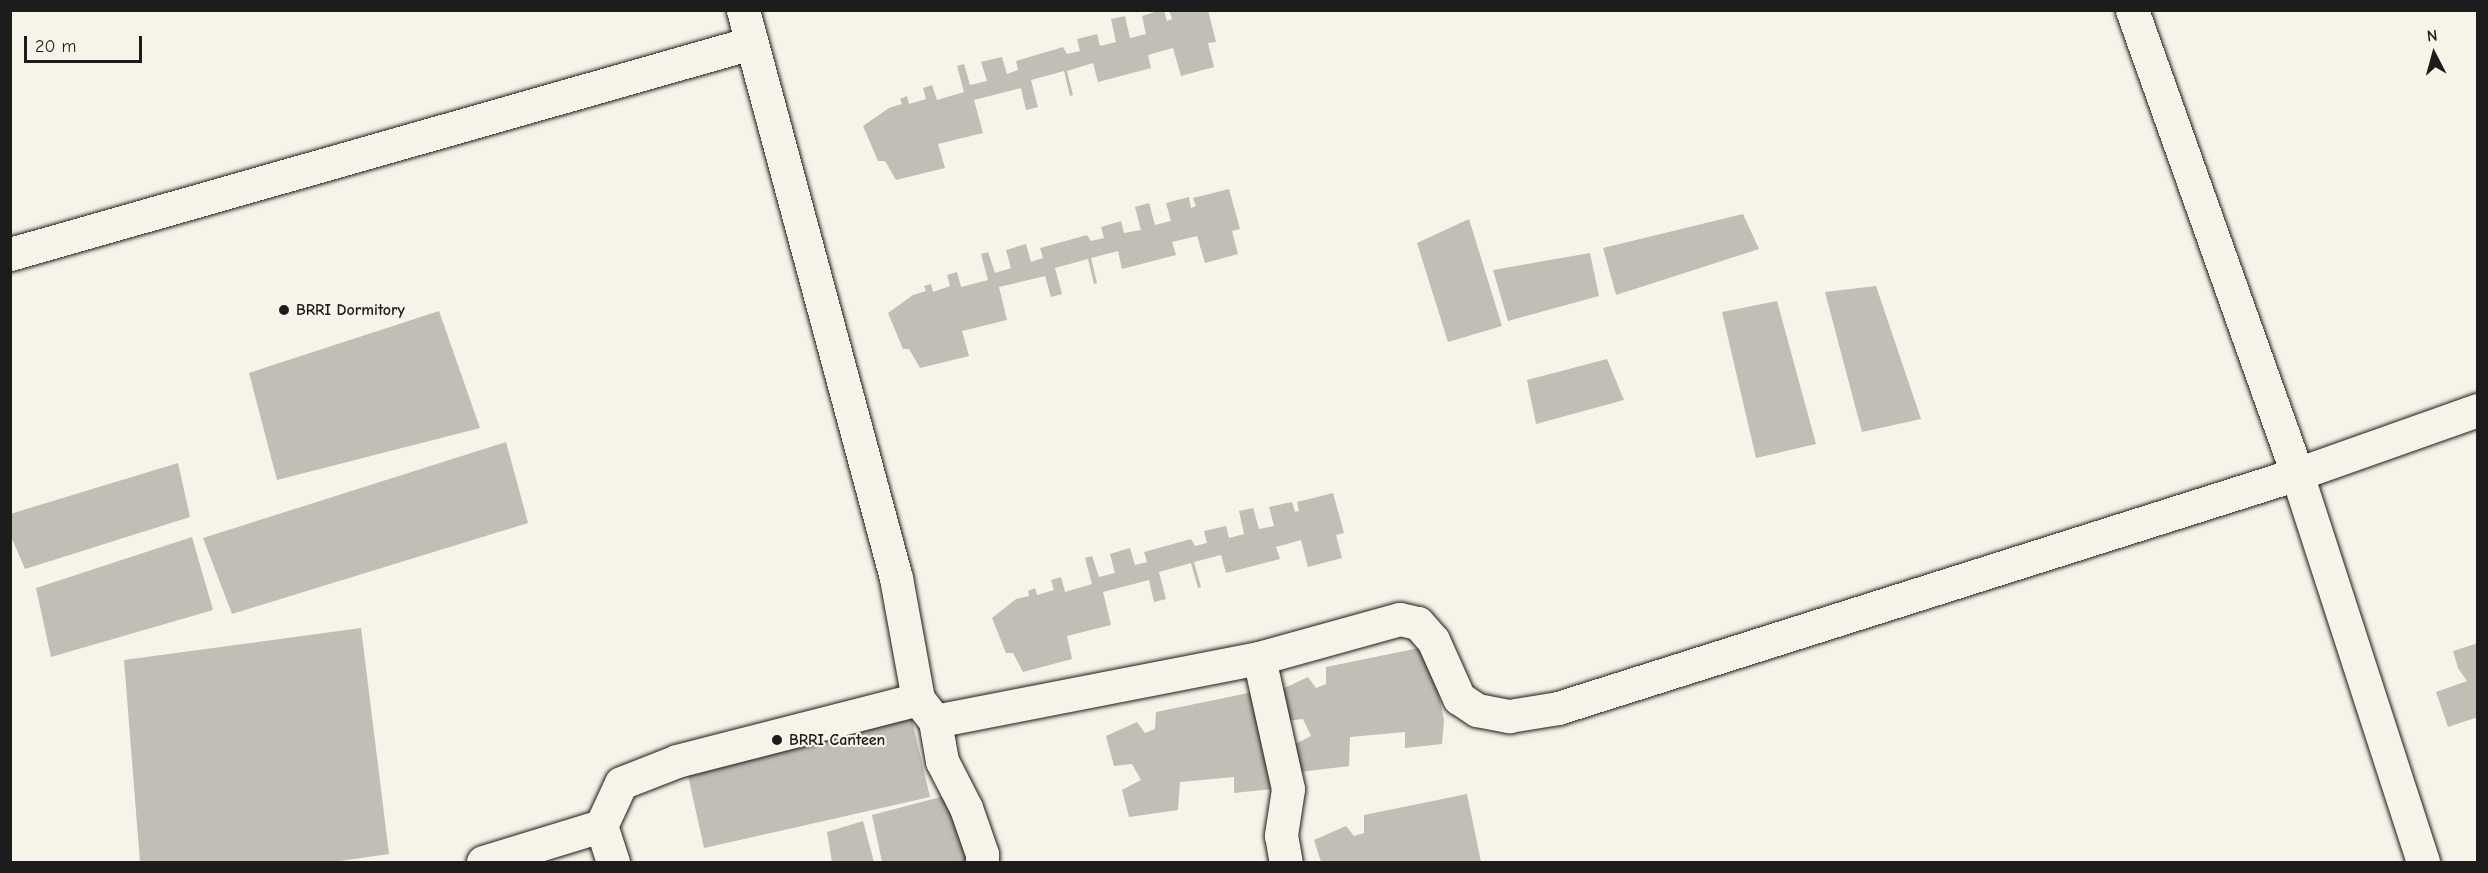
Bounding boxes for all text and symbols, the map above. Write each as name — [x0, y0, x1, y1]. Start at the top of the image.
scale bar — [27, 24, 146, 62]
north arrow — [2404, 24, 2464, 84]
text: N — [2426, 27, 2438, 46]
text: 20 m — [35, 36, 76, 57]
place label: BRRI Dormitory — [296, 300, 405, 320]
marker: BRRI Dormitory — [277, 303, 291, 317]
place label: BRRI Canteen — [789, 730, 885, 750]
marker: BRRI Canteen — [770, 733, 784, 747]

